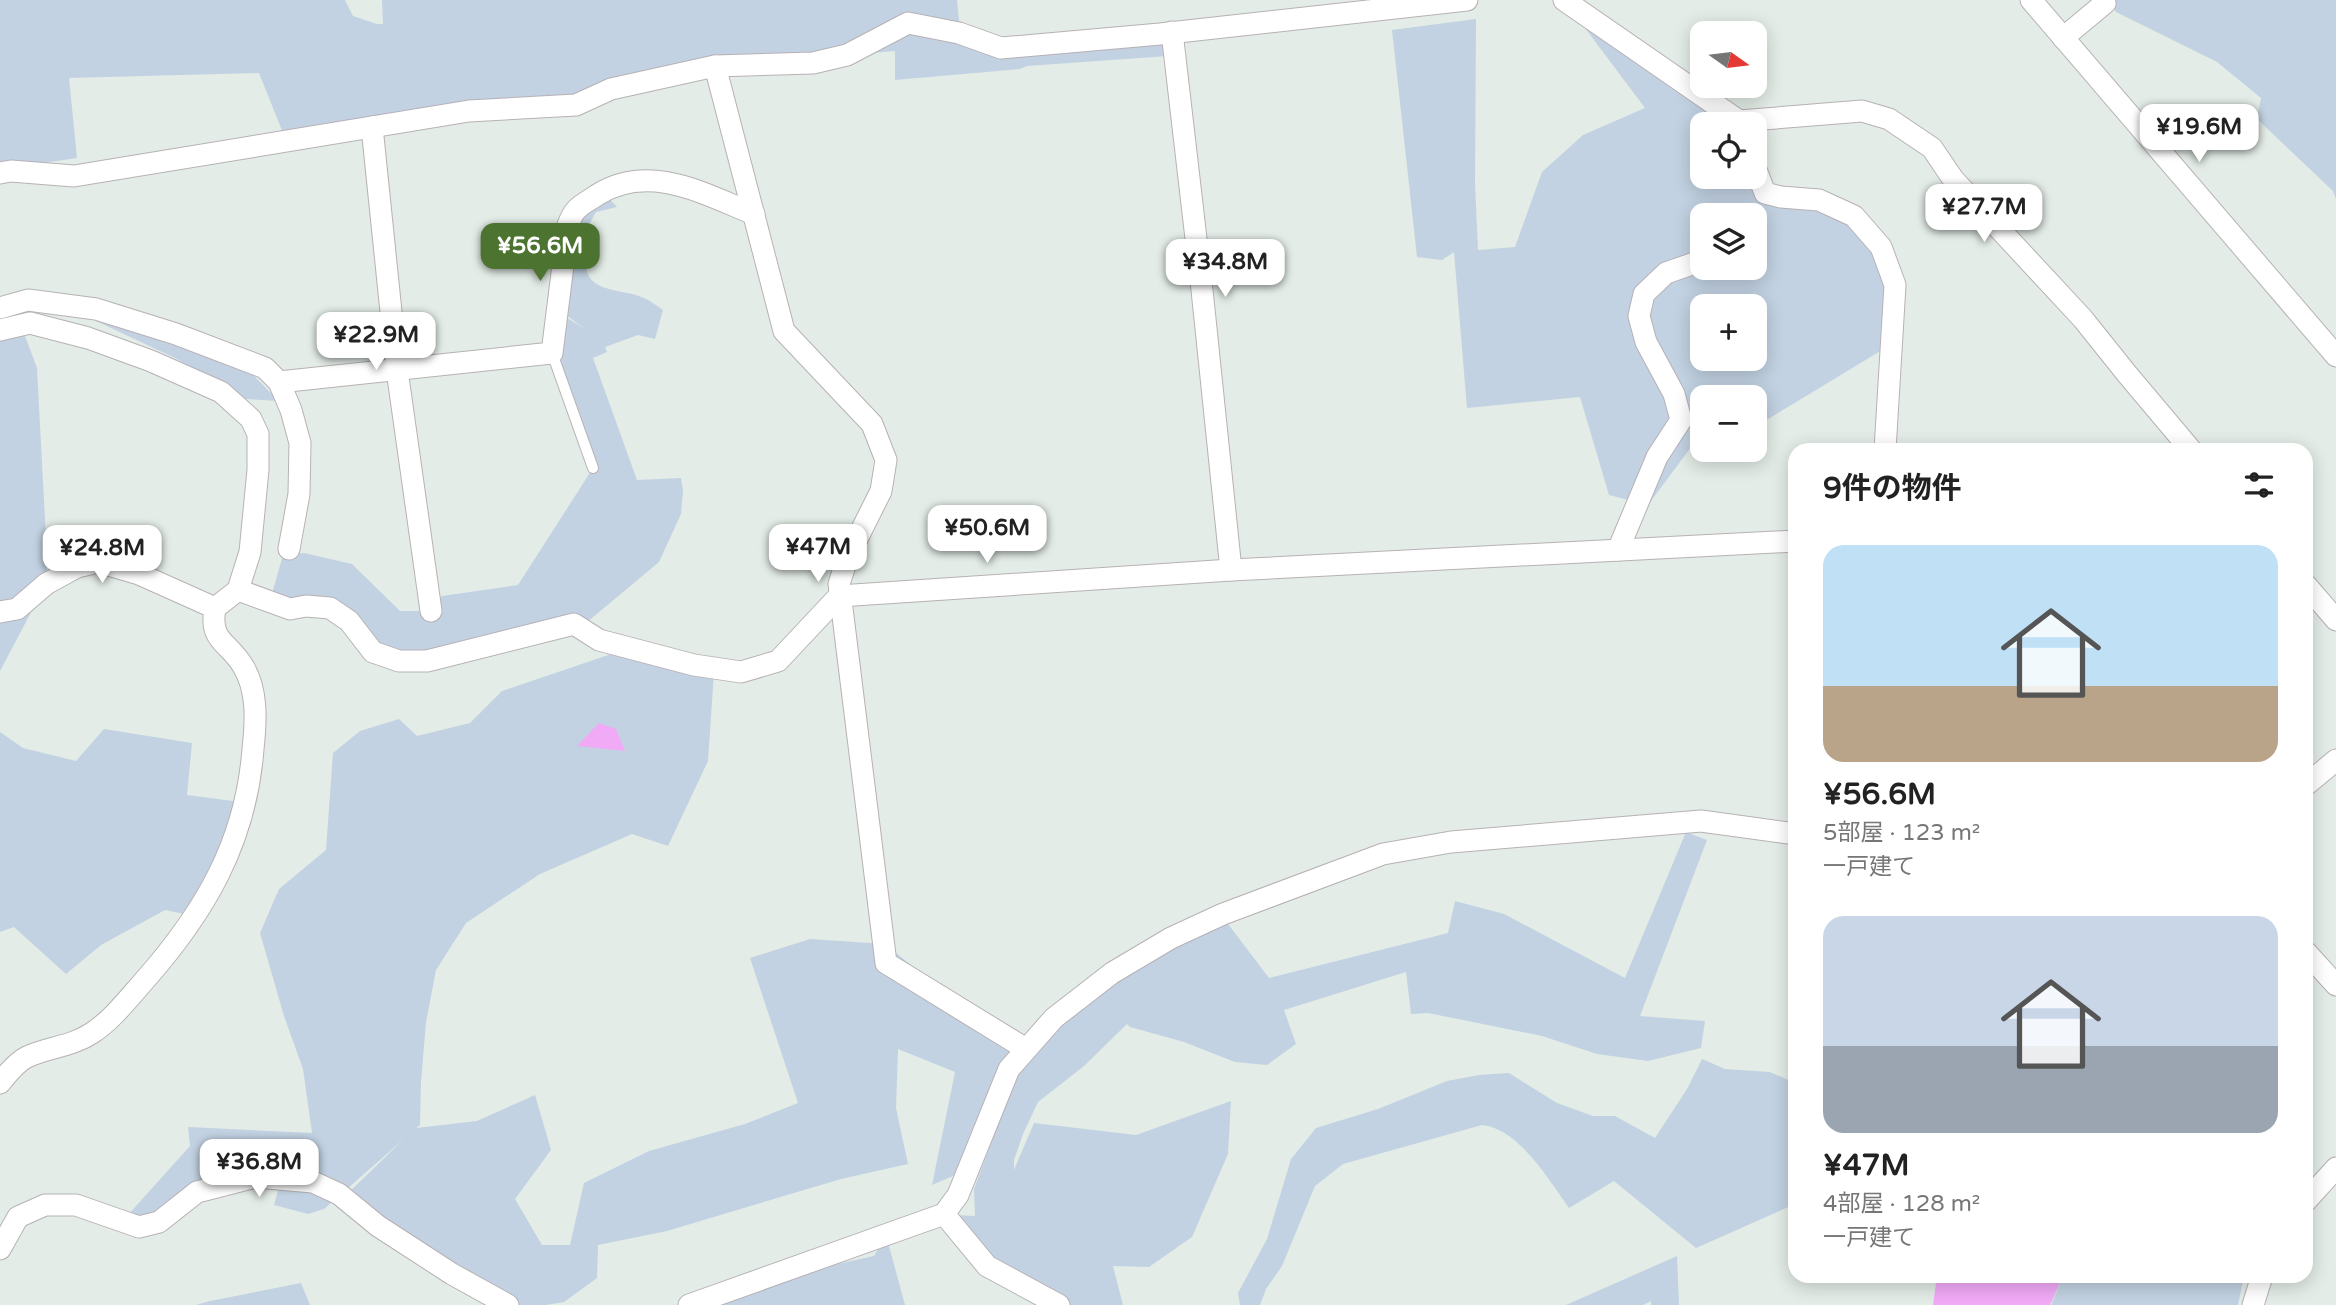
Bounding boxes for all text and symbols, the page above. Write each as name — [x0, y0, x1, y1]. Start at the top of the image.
north arrow — [1690, 21, 1768, 98]
map controls — [1690, 21, 1767, 462]
pin: ¥19.6M — [2142, 104, 2256, 164]
button: locate — [1690, 112, 1767, 189]
text: ¥19.6M — [2156, 113, 2242, 141]
pin: ¥27.7M — [1927, 184, 2041, 244]
text: ¥27.7M — [1941, 193, 2027, 221]
button: layers — [1690, 203, 1767, 280]
pin: ¥56.6M — [483, 224, 597, 283]
text: ¥56.6M — [497, 232, 583, 260]
pin: ¥34.8M — [1168, 240, 1282, 299]
text: ¥34.8M — [1182, 248, 1268, 276]
button: + — [1690, 294, 1767, 371]
pin: ¥22.9M — [319, 312, 433, 372]
text: ¥22.9M — [333, 321, 419, 349]
button: − — [1690, 385, 1767, 462]
icon: filters — [2240, 466, 2278, 504]
text: 9件の物件 — [1823, 470, 1962, 507]
pin: ¥50.6M — [930, 505, 1044, 565]
text: ¥50.6M — [944, 514, 1030, 542]
pin: ¥47M — [777, 524, 859, 584]
pin: ¥24.8M — [45, 526, 159, 585]
text: ¥47M — [785, 533, 851, 561]
text: ¥24.8M — [59, 534, 145, 562]
icon: home — [1988, 590, 2114, 716]
text: ¥56.6M — [1823, 776, 1936, 813]
text: 5部屋 · 123 m² — [1823, 819, 1980, 847]
text: 一戸建て — [1823, 853, 1915, 881]
icon: home — [1988, 961, 2114, 1087]
pin: ¥36.8M — [202, 1140, 316, 1199]
text: ¥47M — [1823, 1147, 1909, 1184]
text: ¥36.8M — [216, 1148, 302, 1176]
text: 4部屋 · 128 m² — [1823, 1190, 1980, 1218]
text: 一戸建て — [1823, 1224, 1915, 1252]

